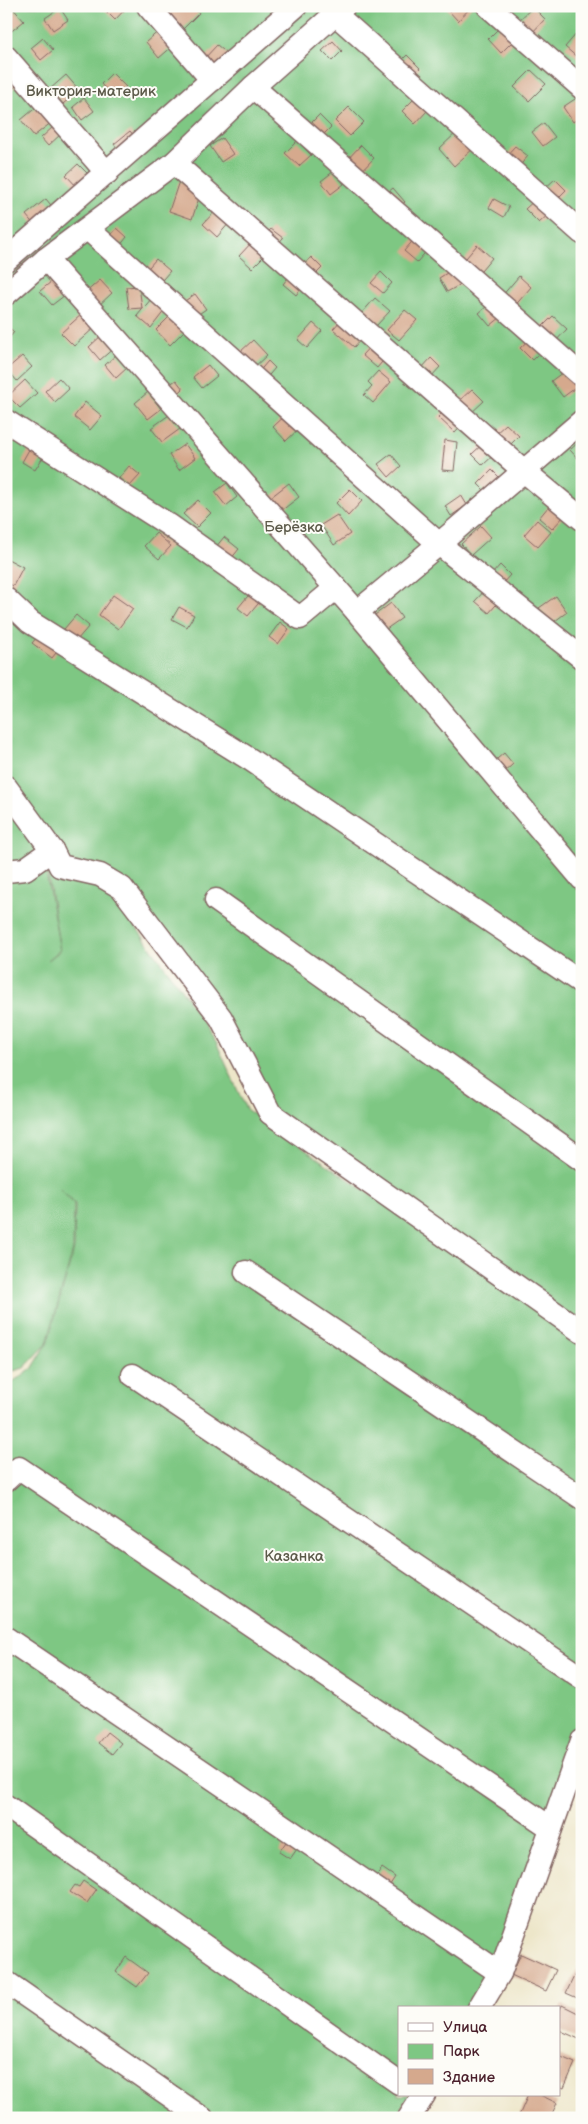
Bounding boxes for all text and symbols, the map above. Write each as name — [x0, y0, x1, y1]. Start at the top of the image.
park label: Виктория-материк — [26, 82, 156, 101]
park label: Берёзка — [264, 518, 324, 537]
park label: Казанка — [264, 1547, 324, 1566]
legend — [398, 2006, 560, 2096]
text: Улица — [443, 2018, 488, 2037]
text: Парк — [443, 2042, 480, 2061]
text: Здание — [443, 2068, 495, 2087]

